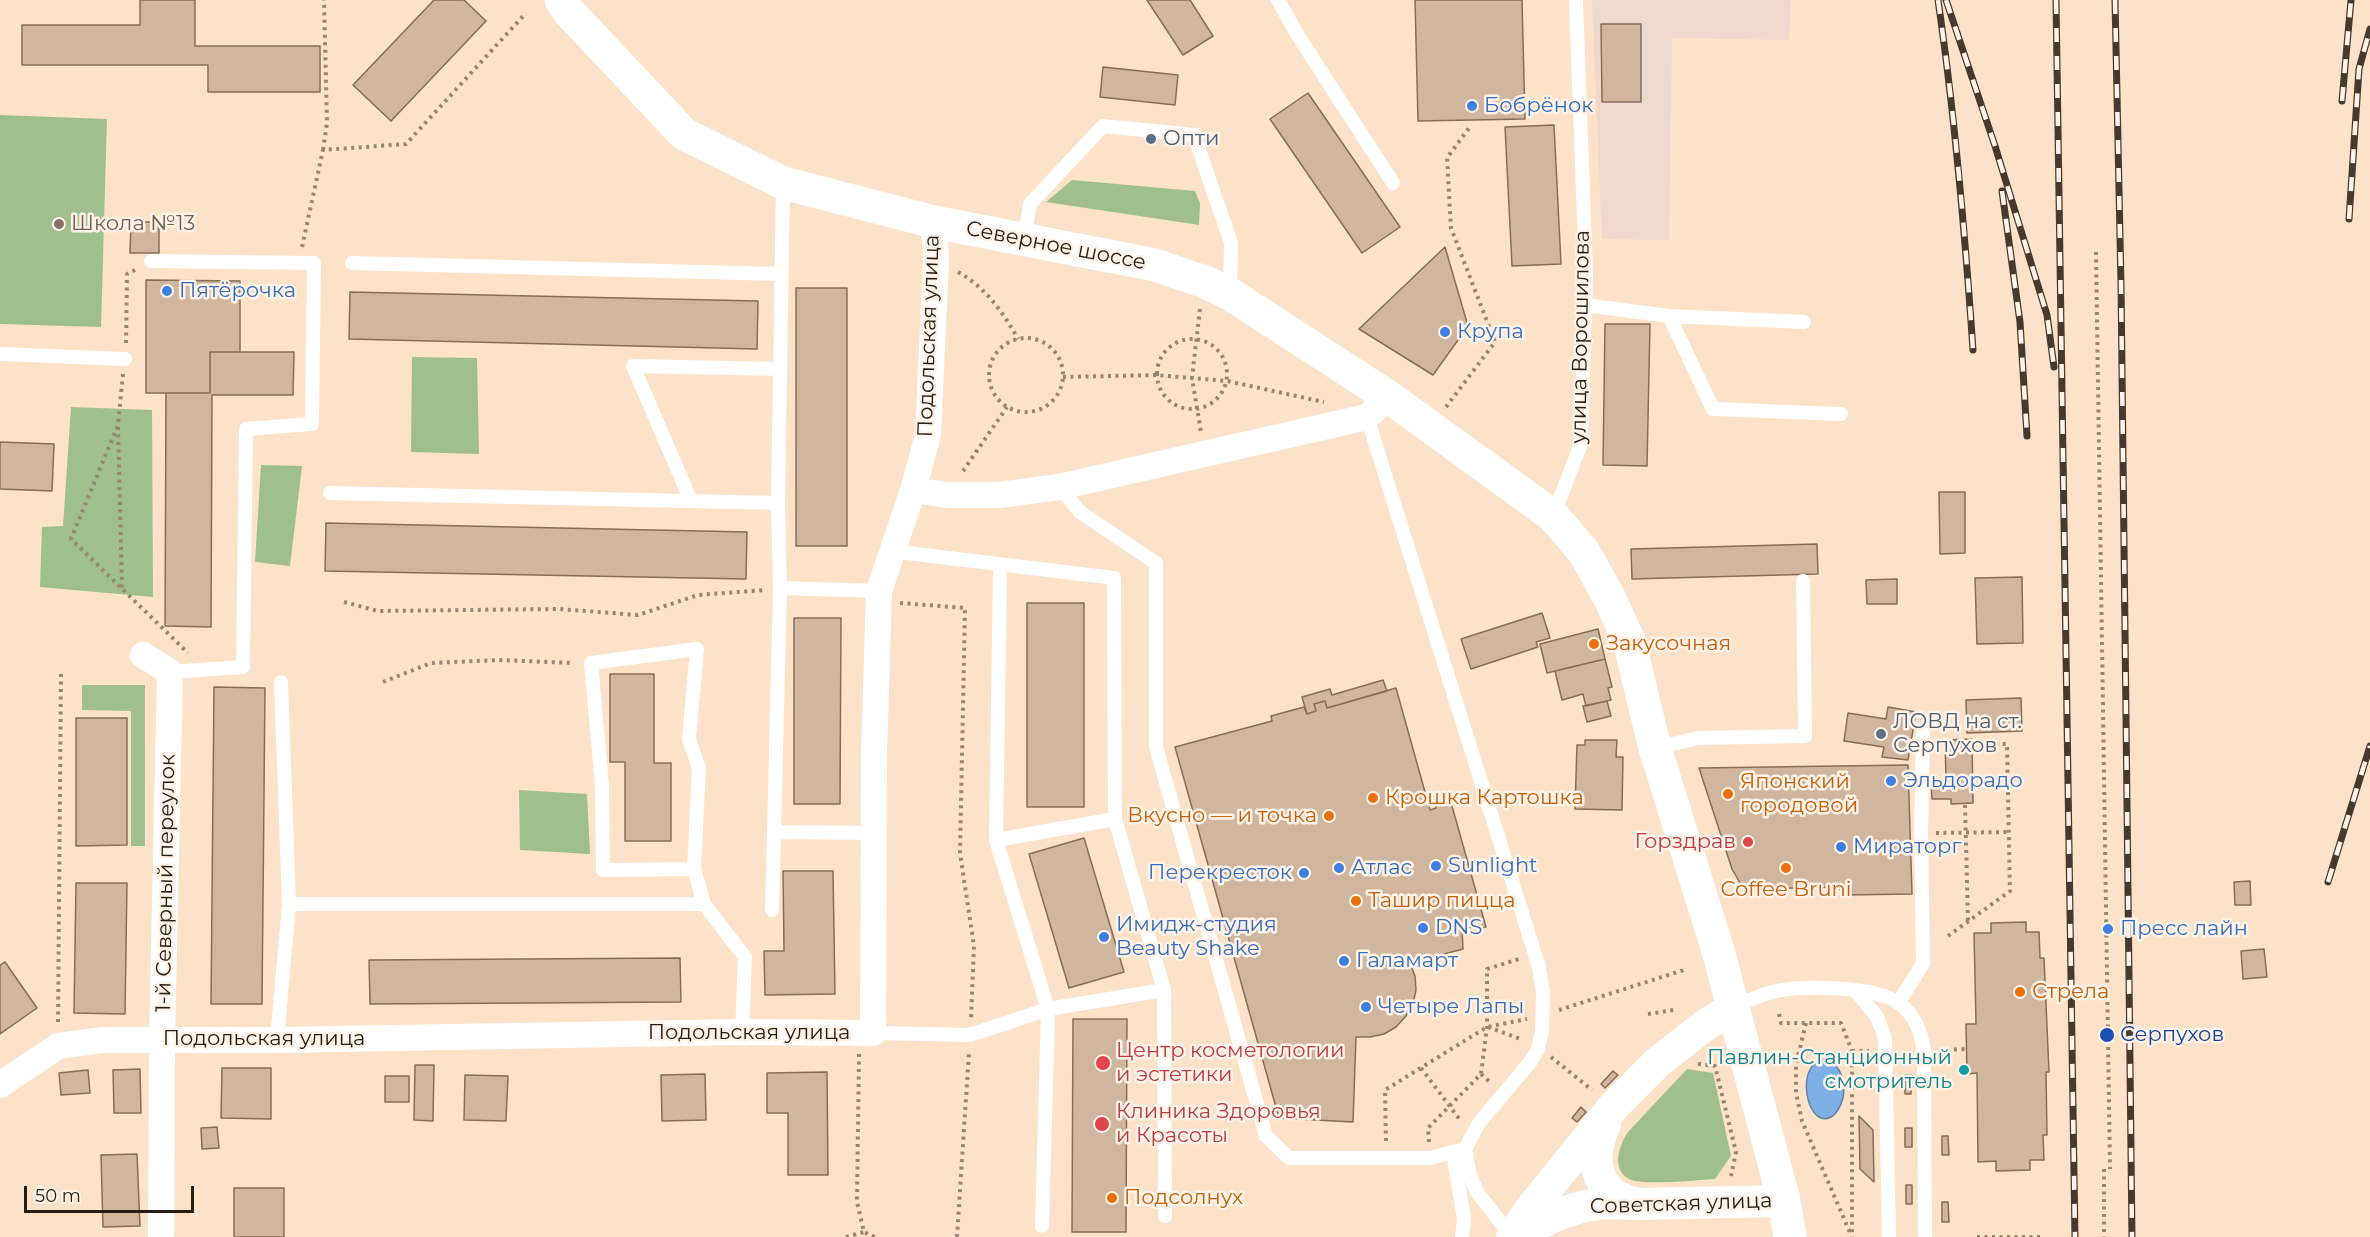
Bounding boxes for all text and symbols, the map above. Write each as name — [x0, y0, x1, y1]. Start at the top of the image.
place label: Бобрёнок — [1484, 93, 1594, 119]
marker: Бобрёнок — [1465, 99, 1479, 113]
place label: Опти — [1163, 126, 1219, 152]
marker: Опти — [1144, 132, 1158, 146]
place label: Школа №13 — [71, 211, 195, 237]
street label: Северное шоссе — [964, 216, 1148, 276]
marker: Школа №13 — [52, 217, 66, 231]
street label: улица Ворошилова — [1567, 230, 1595, 444]
street label: Подольская улица — [913, 234, 945, 438]
place label: Пятёрочка — [179, 278, 296, 304]
marker: Пятёрочка — [160, 284, 174, 298]
place label: Крупа — [1457, 319, 1524, 345]
marker: Крупа — [1438, 325, 1452, 339]
place label: Закусочная — [1606, 631, 1731, 657]
marker: Закусочная — [1587, 637, 1601, 651]
place label: ЛОВД на ст. Серпухов — [1893, 709, 2022, 759]
marker: ЛОВД на ст. Серпухов — [1874, 727, 1888, 741]
street label: 1-й Северный переулок — [151, 754, 181, 1012]
place label: Эльдорадо — [1903, 768, 2023, 794]
place label: Японский городовой — [1740, 769, 1858, 819]
marker: Эльдорадо — [1884, 774, 1898, 788]
place label: Крошка Картошка — [1385, 785, 1584, 811]
marker: Японский городовой — [1721, 787, 1735, 801]
marker: Крошка Картошка — [1366, 791, 1380, 805]
place label: Вкусно — и точка — [1127, 803, 1317, 829]
marker: Вкусно — и точка — [1322, 809, 1336, 823]
place label: Горздрав — [1635, 829, 1736, 855]
place label: Мираторг — [1853, 834, 1961, 860]
marker: Горздрав — [1741, 835, 1755, 849]
marker: Мираторг — [1834, 840, 1848, 854]
place label: Sunlight — [1448, 853, 1538, 879]
place label: Атлас — [1351, 855, 1412, 881]
marker: Sunlight — [1429, 859, 1443, 873]
place label: Перекресток — [1148, 860, 1292, 886]
marker: Атлас — [1332, 861, 1346, 875]
marker: Coffee Bruni — [1779, 861, 1793, 875]
marker: Перекресток — [1297, 866, 1311, 880]
place label: Coffee Bruni — [1721, 877, 1851, 903]
place label: Ташир пицца — [1368, 888, 1515, 914]
marker: Ташир пицца — [1349, 894, 1363, 908]
place label: Имидж-студия Beauty Shake — [1116, 912, 1277, 962]
place label: DNS — [1435, 915, 1482, 941]
place label: Пресс лайн — [2120, 916, 2248, 942]
marker: DNS — [1416, 921, 1430, 935]
marker: Пресс лайн — [2101, 922, 2115, 936]
marker: Имидж-студия Beauty Shake — [1097, 930, 1111, 944]
place label: Галамарт — [1356, 948, 1458, 974]
marker: Галамарт — [1337, 954, 1351, 968]
place label: Стрела — [2032, 979, 2109, 1005]
marker: Стрела — [2013, 985, 2027, 999]
place label: Четыре Лапы — [1378, 994, 1524, 1020]
marker: Четыре Лапы — [1359, 1000, 1373, 1014]
street label: Подольская улица — [648, 1020, 850, 1046]
place label: Серпухов — [2120, 1022, 2224, 1048]
street label: Подольская улица — [163, 1026, 365, 1052]
marker: Серпухов — [2098, 1026, 2116, 1044]
place label: Центр косметологии и эстетики — [1116, 1038, 1344, 1088]
place label: Павлин-Станционный смотритель — [1707, 1045, 1952, 1095]
marker: Центр косметологии и эстетики — [1094, 1054, 1112, 1072]
marker: Павлин-Станционный смотритель — [1957, 1063, 1971, 1077]
place label: Клиника Здоровья и Красоты — [1116, 1099, 1321, 1149]
marker: Клиника Здоровья и Красоты — [1093, 1115, 1111, 1133]
scale bar — [27, 1174, 196, 1212]
text: 50 m — [35, 1185, 81, 1207]
place label: Подсолнух — [1124, 1185, 1243, 1211]
street label: Советская улица — [1589, 1188, 1773, 1220]
marker: Подсолнух — [1105, 1191, 1119, 1205]

